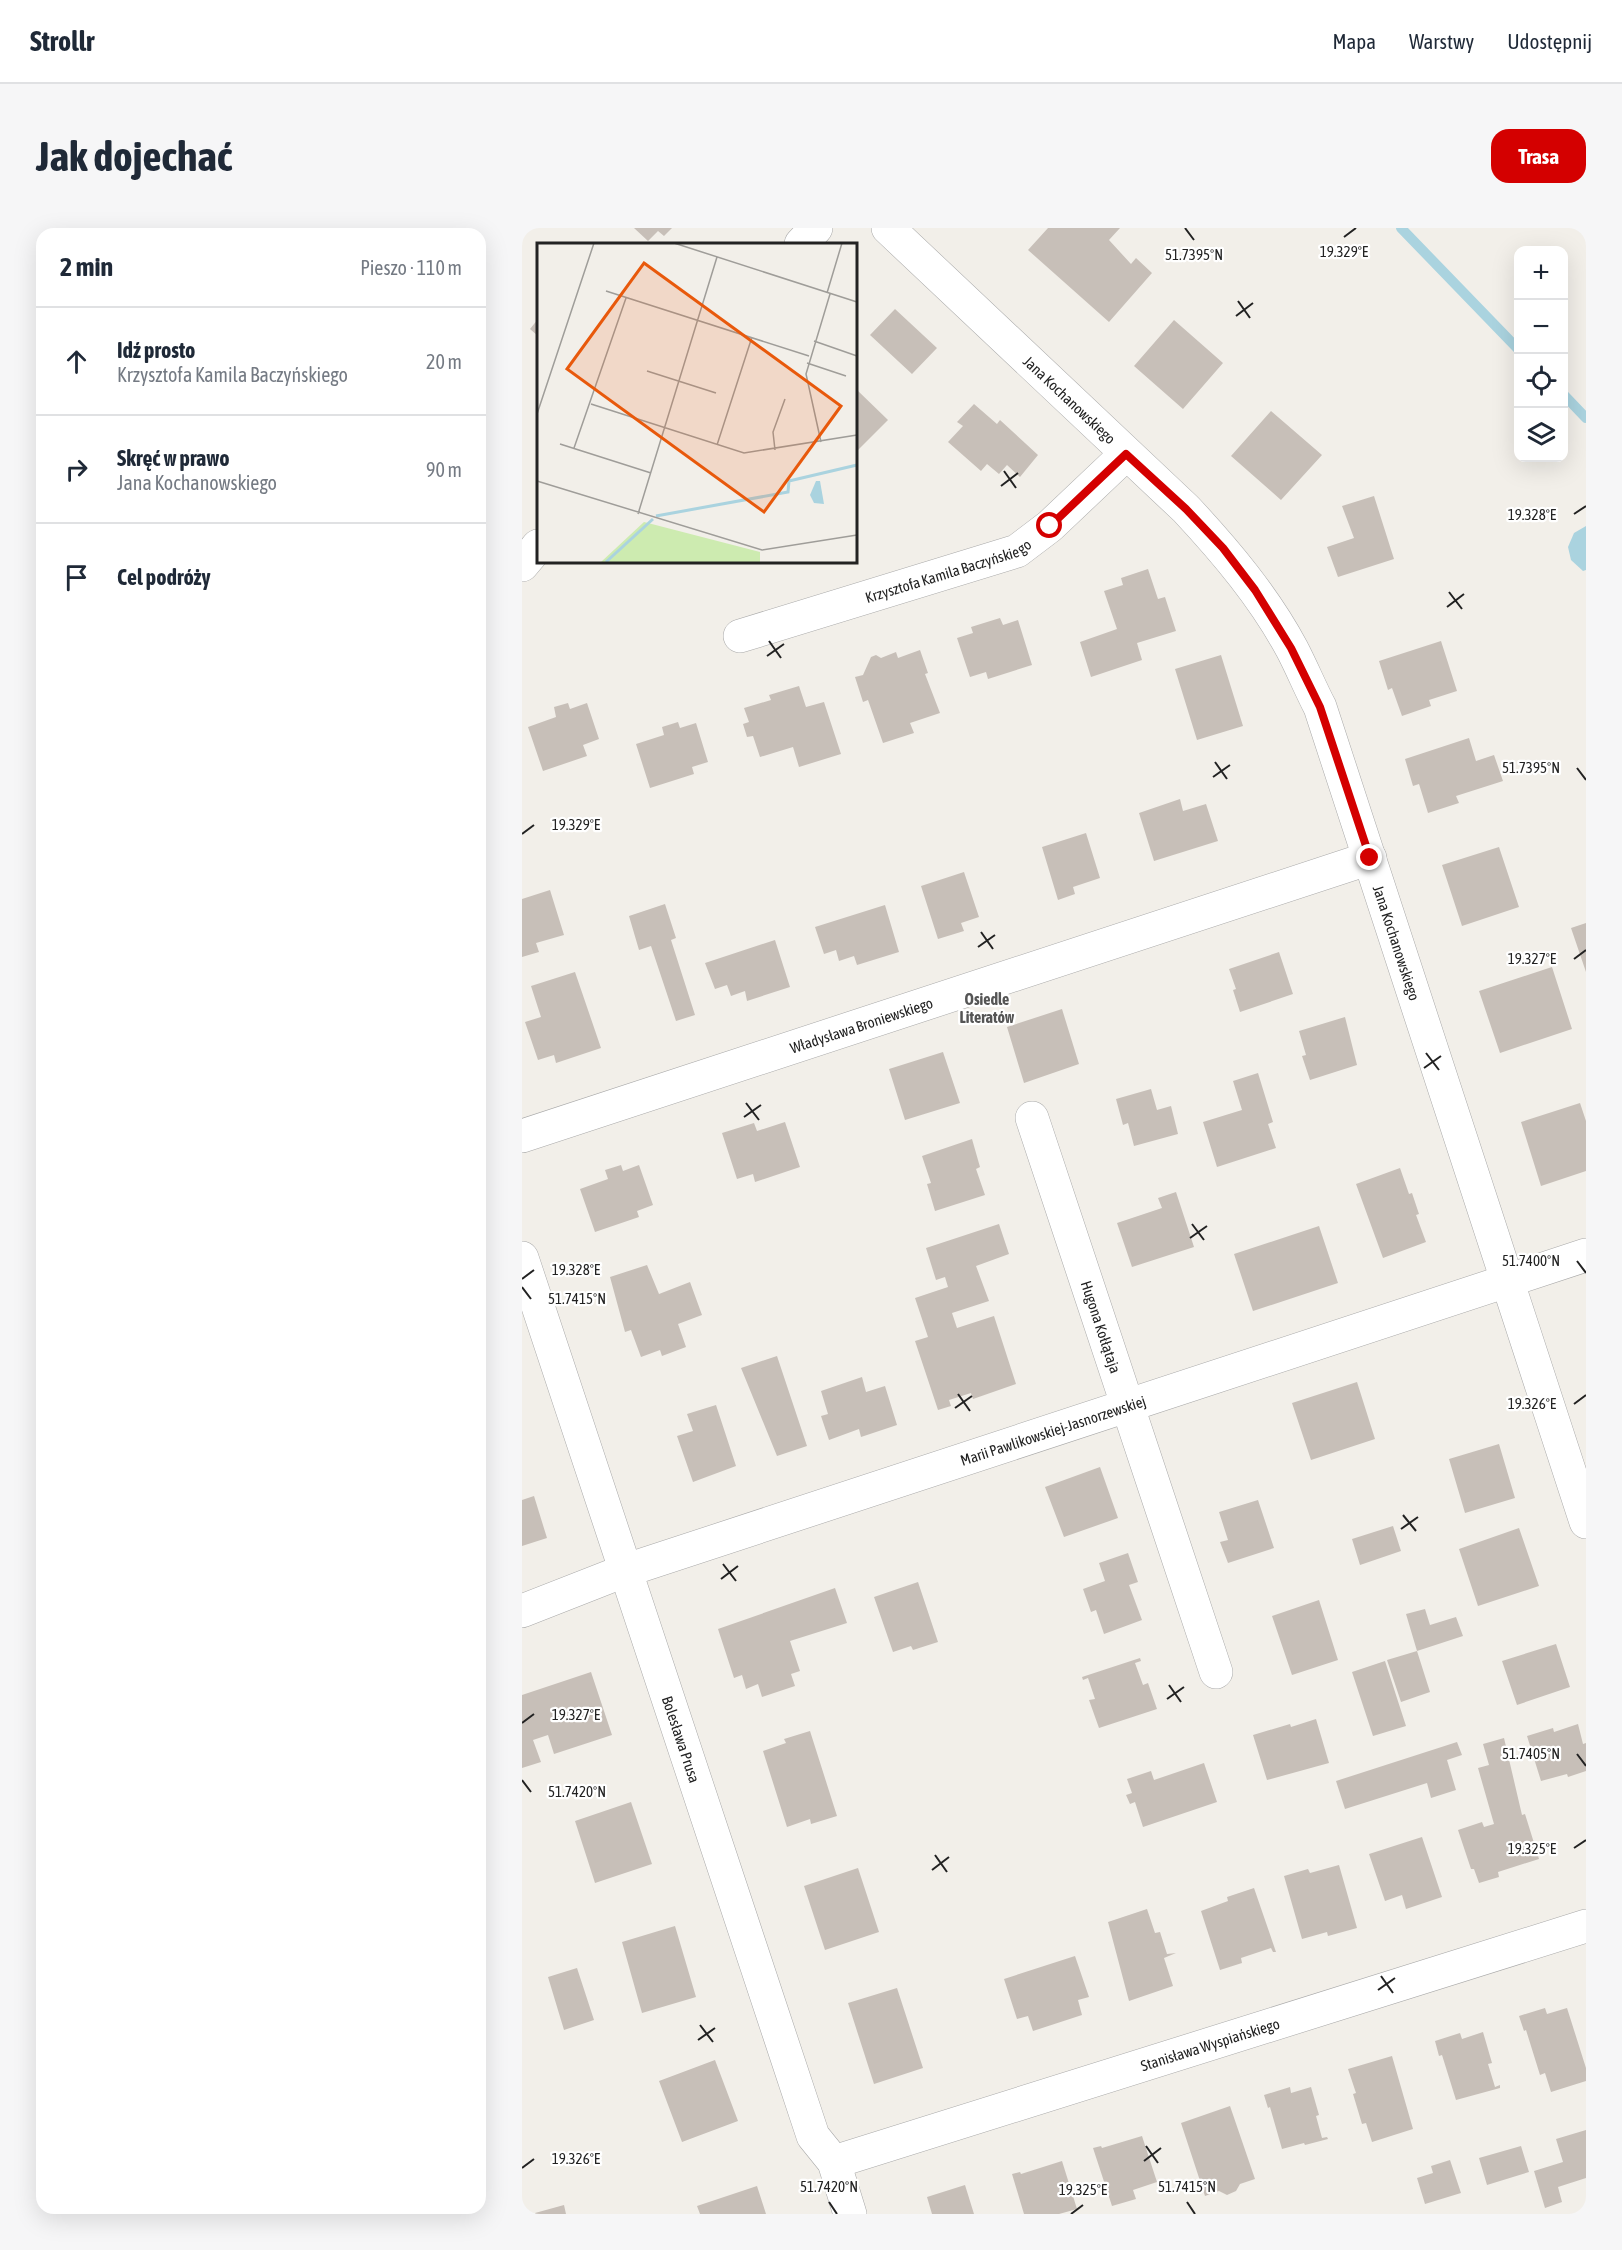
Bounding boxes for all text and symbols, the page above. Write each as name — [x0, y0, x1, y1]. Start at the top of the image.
text: Strollr — [30, 25, 94, 57]
text: Mapa — [1332, 29, 1376, 53]
text: Warstwy — [1409, 29, 1474, 53]
text: Udostępnij — [1507, 29, 1592, 53]
button: Trasa — [1491, 129, 1586, 183]
text: Jak dojechać — [36, 132, 232, 180]
inset map — [537, 243, 856, 562]
text: 19.329°E — [1320, 243, 1369, 260]
text: 51.7395°N — [1165, 246, 1223, 263]
map controls — [1514, 246, 1568, 462]
button: + — [1514, 246, 1568, 300]
text: 2 min — [60, 252, 113, 282]
text: Pieszo · 110 m — [360, 256, 462, 279]
button: − — [1514, 300, 1568, 354]
text: Idź prosto — [117, 337, 195, 363]
icon: ahead — [60, 345, 93, 378]
text: 20 m — [426, 350, 462, 373]
street label: Jana Kochanowskiego — [1020, 352, 1119, 447]
button: locate — [1514, 354, 1568, 408]
text: Krzysztofa Kamila Baczyńskiego — [117, 363, 348, 386]
button: layers — [1514, 408, 1568, 462]
text: Skręć w prawo — [117, 445, 230, 471]
icon: right — [60, 453, 93, 486]
text: 90 m — [426, 458, 462, 481]
text: Jana Kochanowskiego — [117, 471, 277, 494]
text: 19.328°E — [1508, 506, 1557, 523]
route start — [1036, 512, 1062, 538]
street label: Krzysztofa Kamila Baczyńskiego — [863, 535, 1034, 606]
icon: arrive — [60, 561, 93, 594]
text: Cel podróży — [117, 564, 211, 590]
text: 51.7395°N — [1502, 759, 1560, 776]
text: 19.329°E — [552, 816, 601, 833]
route end — [1356, 844, 1382, 870]
street label: Jana Kochanowskiego — [1370, 883, 1424, 1002]
text: 19.327°E — [1508, 950, 1557, 967]
district label: Osiedle Literatów — [960, 990, 1015, 1026]
street label: Władysława Broniewskiego — [788, 993, 935, 1056]
text: 51.7400°N — [1502, 1252, 1560, 1269]
text: 19.328°E — [552, 1261, 601, 1278]
street label: Hugona Kołłątaja — [1078, 1278, 1125, 1375]
text: 51.7415°N — [548, 1290, 606, 1307]
street label: Marii Pawlikowskiej-Jasnorzewskiej — [958, 1392, 1148, 1468]
text: 19.326°E — [1508, 1395, 1557, 1412]
street label: Bolesława Prusa — [659, 1694, 704, 1785]
text: 19.327°E — [552, 1706, 601, 1723]
text: 51.7405°N — [1502, 1745, 1560, 1762]
text: 51.7420°N — [548, 1783, 606, 1800]
text: 19.325°E — [1508, 1840, 1557, 1857]
street label: Stanisława Wyspiańskiego — [1138, 2014, 1281, 2074]
text: 19.326°E — [552, 2150, 601, 2167]
text: 51.7420°N — [800, 2178, 858, 2195]
text: 51.7415°N — [1158, 2178, 1216, 2195]
text: 19.325°E — [1059, 2181, 1108, 2198]

